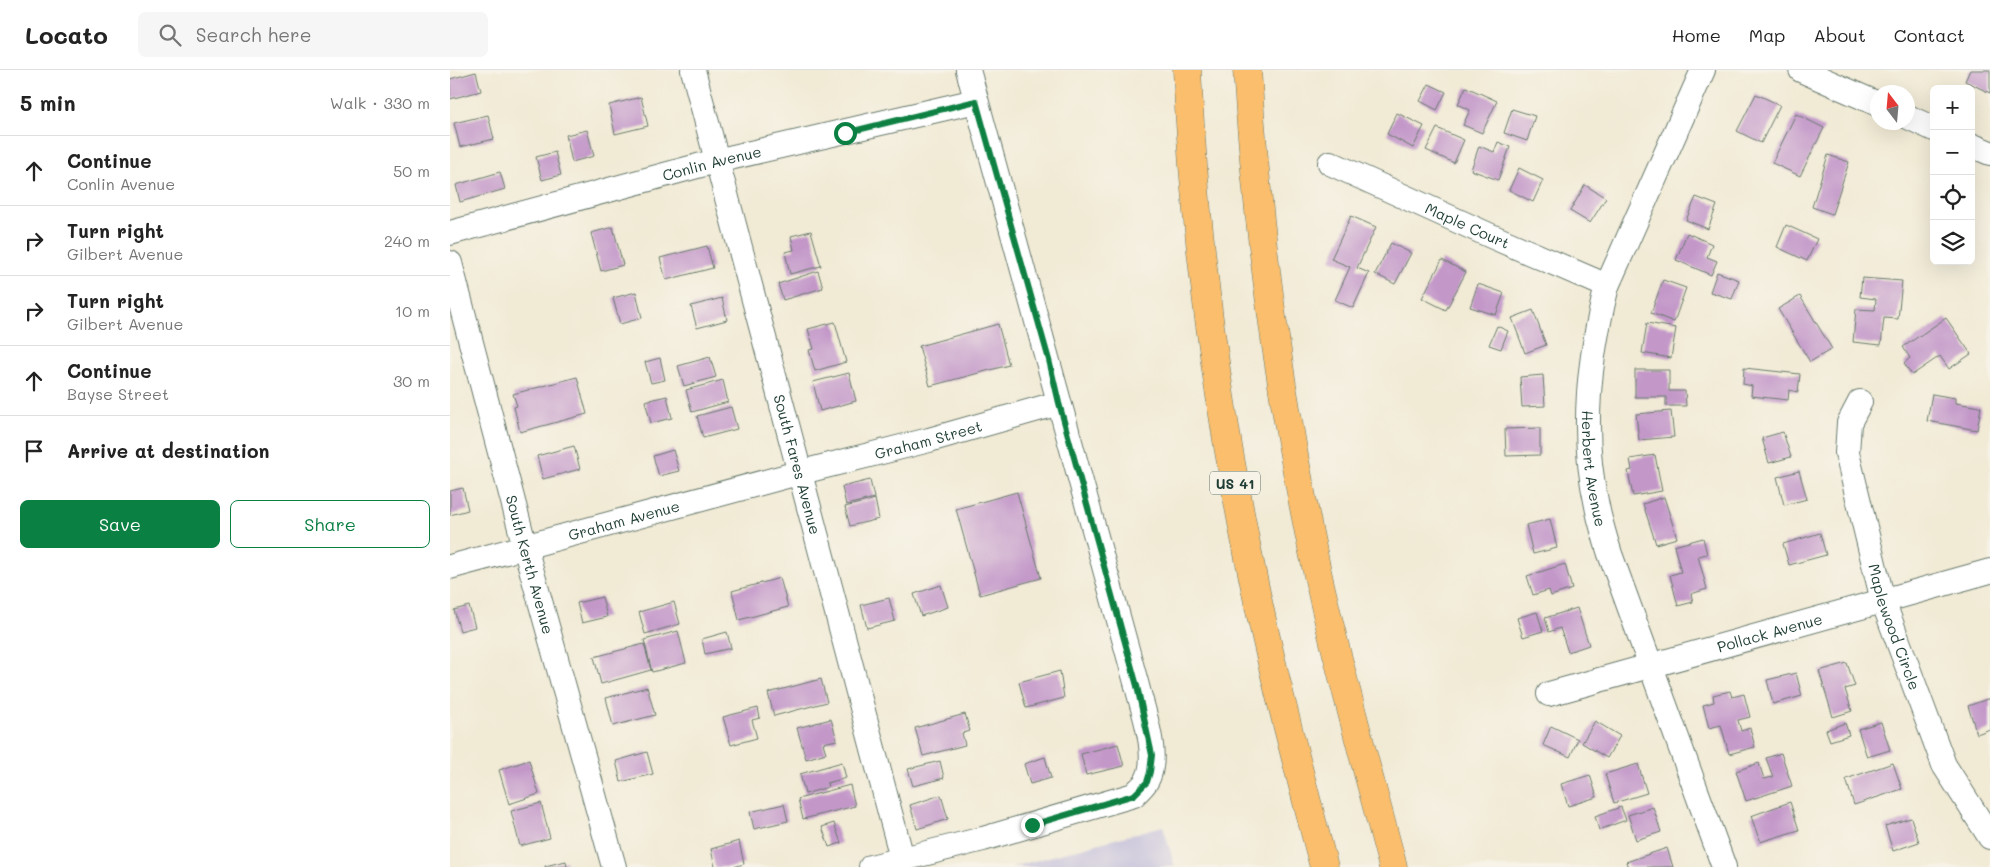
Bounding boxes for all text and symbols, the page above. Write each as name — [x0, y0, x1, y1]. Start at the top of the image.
search box — [138, 12, 488, 57]
text: Locato — [25, 19, 108, 50]
icon: search — [156, 21, 184, 49]
text: Search here — [196, 22, 311, 47]
text: Home — [1672, 23, 1721, 47]
text: Map — [1749, 23, 1785, 47]
text: About — [1813, 23, 1866, 47]
text: Contact — [1894, 23, 1965, 47]
north arrow — [1870, 85, 1915, 130]
map controls — [1930, 85, 1975, 265]
button: + — [1930, 85, 1975, 130]
text: 5 min — [20, 89, 76, 116]
text: Walk · 330 m — [330, 92, 430, 113]
route start — [834, 122, 857, 145]
button: − — [1930, 130, 1975, 175]
street label: Conlin Avenue — [660, 141, 763, 185]
text: Continue — [67, 148, 152, 173]
icon: ahead — [20, 157, 48, 185]
text: 50 m — [393, 160, 430, 181]
text: Conlin Avenue — [67, 173, 175, 194]
button: locate — [1930, 175, 1975, 220]
street label: Maple Court — [1422, 198, 1513, 253]
text: Turn right — [67, 218, 164, 243]
button: layers — [1930, 220, 1975, 265]
icon: right — [20, 227, 48, 255]
text: 240 m — [384, 230, 430, 251]
text: Gilbert Avenue — [67, 243, 183, 264]
text: Turn right — [67, 288, 164, 313]
icon: right — [20, 297, 48, 325]
text: 10 m — [395, 300, 430, 321]
text: Gilbert Avenue — [67, 313, 183, 334]
text: Continue — [67, 358, 152, 383]
icon: ahead — [20, 367, 48, 395]
text: 30 m — [393, 370, 430, 391]
text: Bayse Street — [67, 383, 169, 404]
street label: South Fares Avenue — [769, 392, 826, 537]
street label: Herbert Avenue — [1578, 410, 1611, 529]
street label: Graham Street — [872, 415, 984, 463]
icon: arrive — [20, 437, 48, 465]
text: Arrive at destination — [67, 438, 270, 463]
road number: US 41 — [1210, 472, 1260, 494]
street label: South Kerth Avenue — [502, 493, 559, 636]
street label: Graham Avenue — [566, 495, 682, 545]
button: Save — [20, 500, 220, 548]
button: Share — [230, 500, 430, 548]
street label: Maplewood Circle — [1864, 562, 1925, 693]
street label: Pollack Avenue — [1715, 608, 1825, 657]
route end — [1021, 814, 1044, 837]

